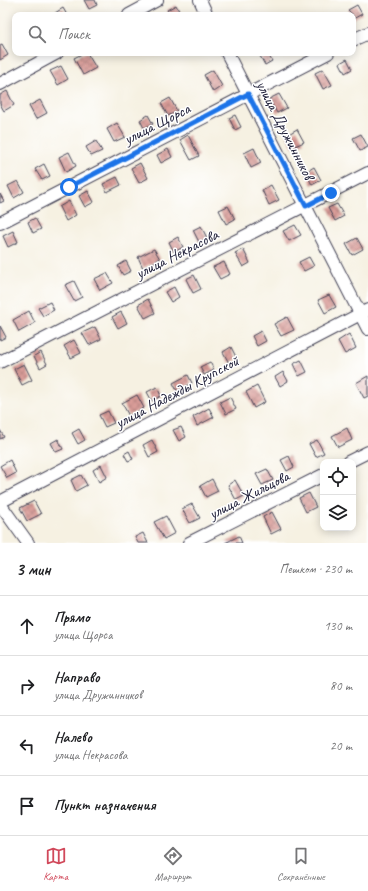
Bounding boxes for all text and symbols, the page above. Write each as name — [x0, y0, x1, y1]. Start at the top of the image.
search box — [12, 12, 356, 56]
icon: search — [26, 23, 48, 45]
text: Поиск — [58, 25, 90, 44]
street label: улица Дружинников — [251, 76, 320, 186]
street label: улица Щорса — [120, 98, 195, 150]
route start — [60, 178, 78, 196]
route end — [322, 184, 340, 202]
street label: улица Некрасова — [131, 224, 223, 284]
street label: улица Надежды Крупской — [111, 350, 243, 433]
map controls — [320, 459, 356, 531]
button: locate — [320, 459, 356, 495]
street label: улица Жильцова — [204, 466, 294, 524]
button: layers — [320, 495, 356, 531]
text: 3 мин — [16, 559, 51, 580]
text: Пешком · 230 m — [279, 561, 352, 577]
text: Прямо — [54, 608, 90, 627]
icon: ahead — [16, 615, 38, 637]
text: 130 m — [324, 618, 352, 634]
text: улица Щорса — [54, 627, 112, 643]
text: Направо — [54, 668, 100, 687]
icon: right — [16, 675, 38, 697]
text: 80 m — [330, 678, 352, 694]
text: улица Дружинников — [54, 687, 142, 703]
text: Налево — [54, 728, 92, 747]
icon: left — [16, 735, 38, 757]
text: 20 m — [330, 738, 352, 754]
text: улица Некрасова — [54, 747, 127, 763]
icon: arrive — [16, 795, 38, 817]
text: Пункт назначения — [54, 796, 156, 815]
tab: Карта — [43, 845, 68, 883]
tab: Маршрут — [155, 845, 191, 883]
tab: Сохранённые — [277, 845, 325, 883]

